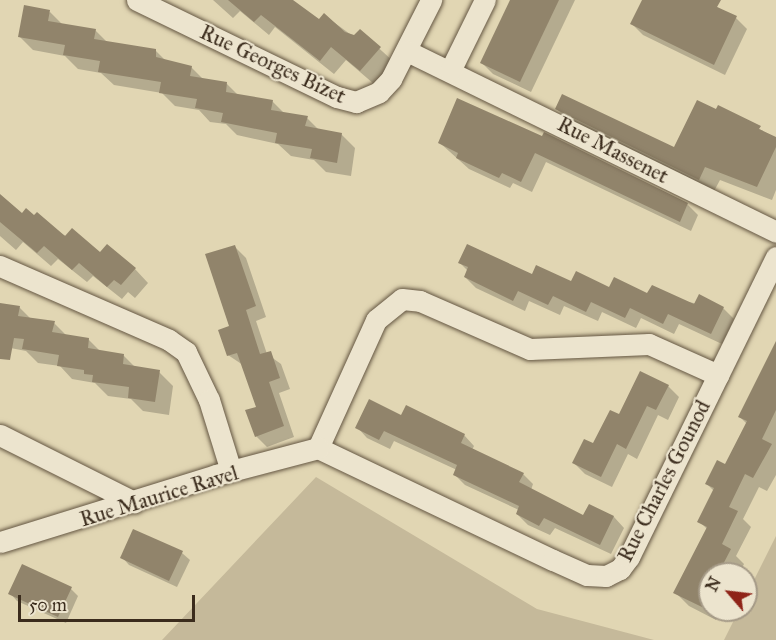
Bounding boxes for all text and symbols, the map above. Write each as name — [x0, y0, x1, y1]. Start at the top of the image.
street label: Rue Georges Bizet — [196, 19, 350, 109]
street label: Rue Massenet — [553, 111, 673, 189]
street label: Rue Charles Gounod — [612, 396, 716, 566]
street label: Rue Maurice Ravel — [77, 460, 241, 532]
north arrow — [698, 562, 758, 622]
text: N — [702, 574, 725, 595]
scale bar — [21, 583, 198, 621]
text: 50 m — [29, 594, 67, 616]

